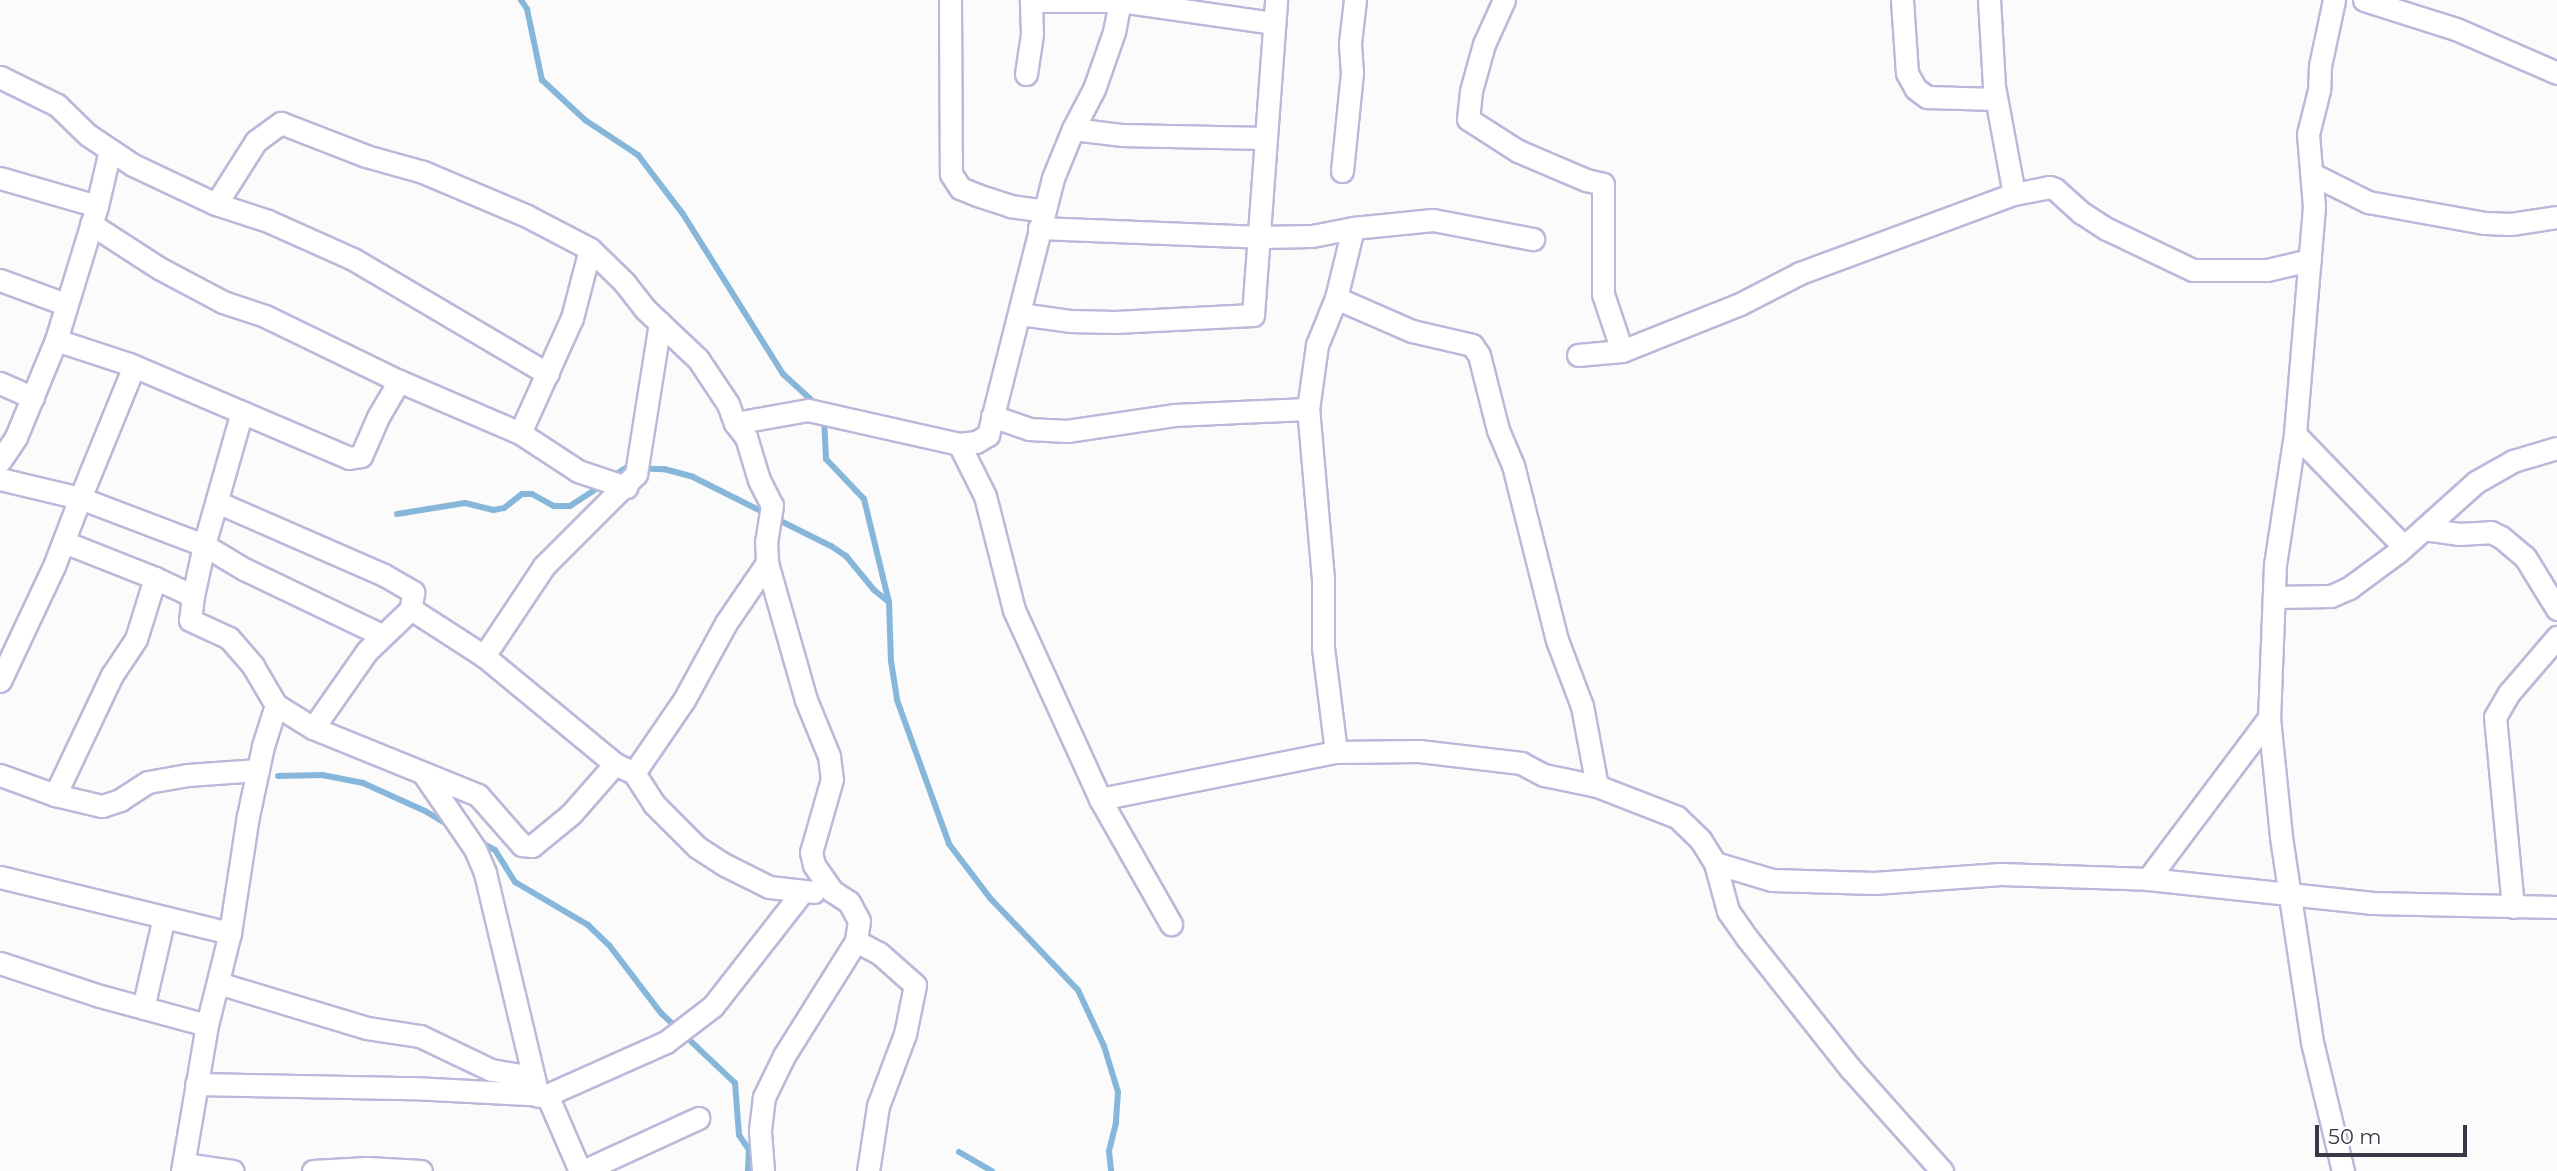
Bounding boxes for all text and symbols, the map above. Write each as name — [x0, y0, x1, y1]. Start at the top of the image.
scale bar — [2319, 1112, 2471, 1156]
text: 50 m — [2328, 1124, 2382, 1149]

